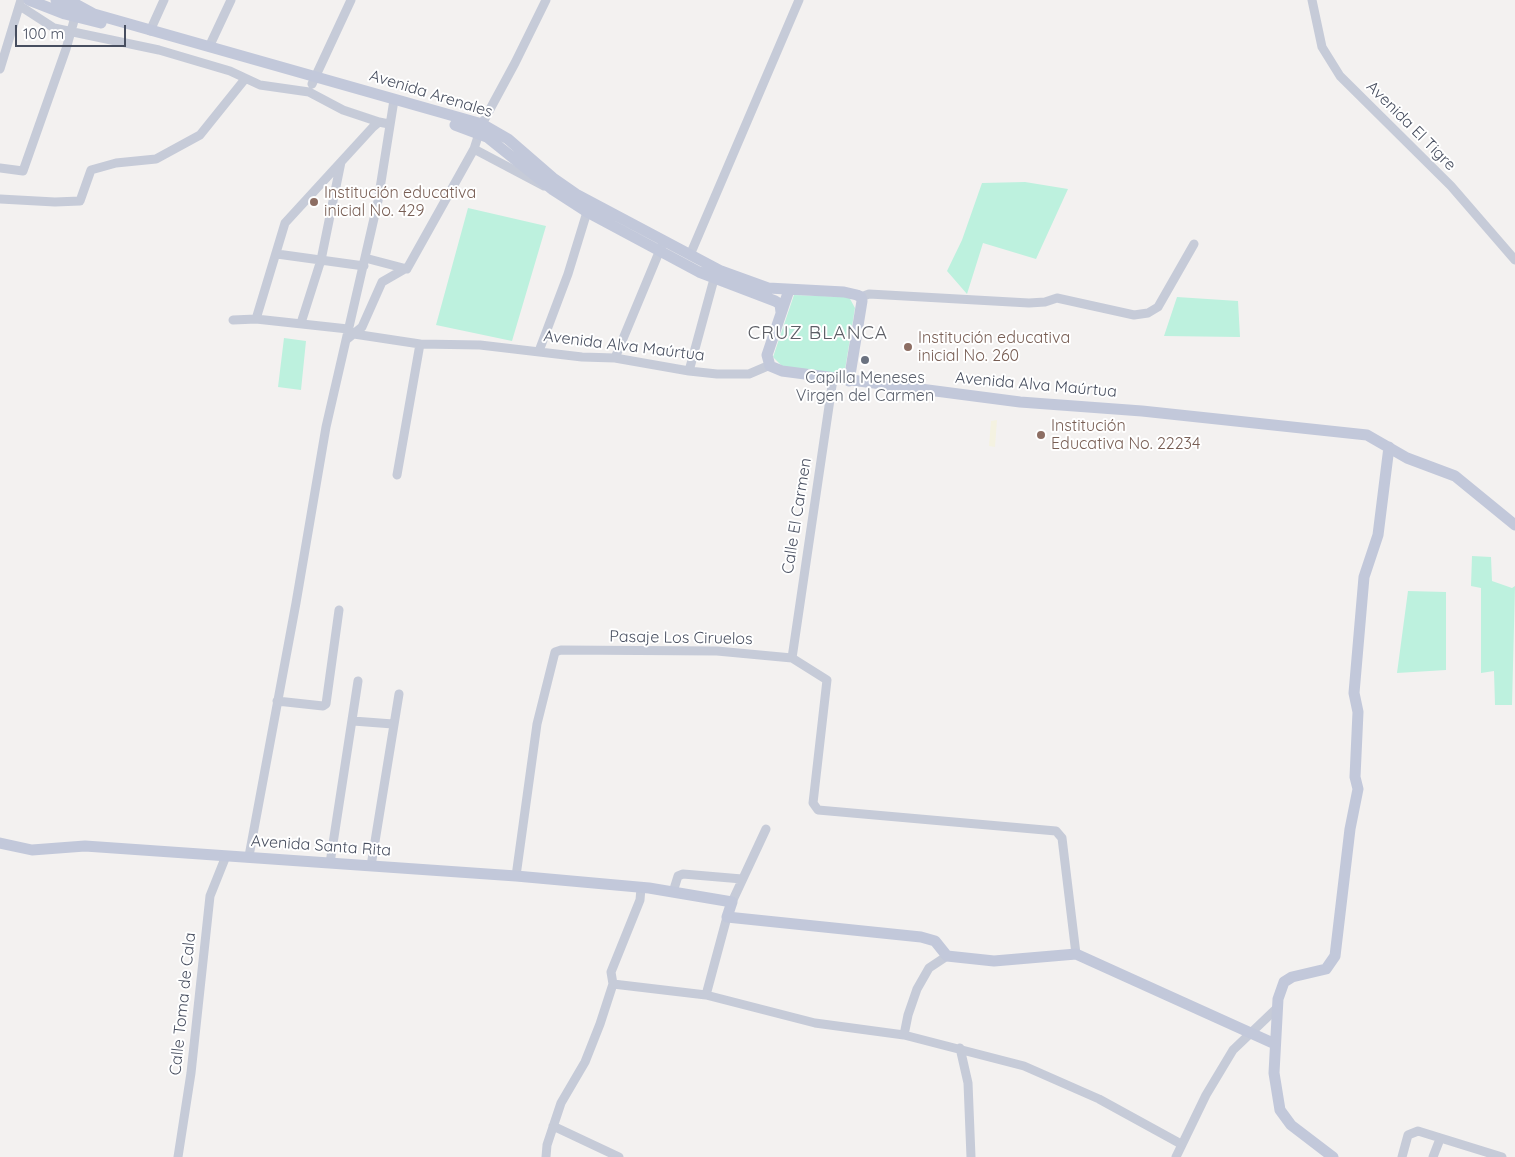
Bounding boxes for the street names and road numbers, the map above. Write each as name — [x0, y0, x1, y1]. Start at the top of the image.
street label: Avenida Arenales — [367, 66, 495, 122]
street label: Avenida El Tigre — [1362, 77, 1460, 175]
street label: Avenida Alva Maúrtua — [542, 327, 706, 365]
street label: Avenida Alva Maúrtua — [954, 368, 1118, 402]
street label: Calle El Carmen — [778, 457, 816, 575]
street label: Pasaje Los Ciruelos — [609, 627, 753, 649]
street label: Avenida Santa Rita — [250, 832, 392, 860]
street label: Calle Toma de Cala — [166, 932, 200, 1076]

